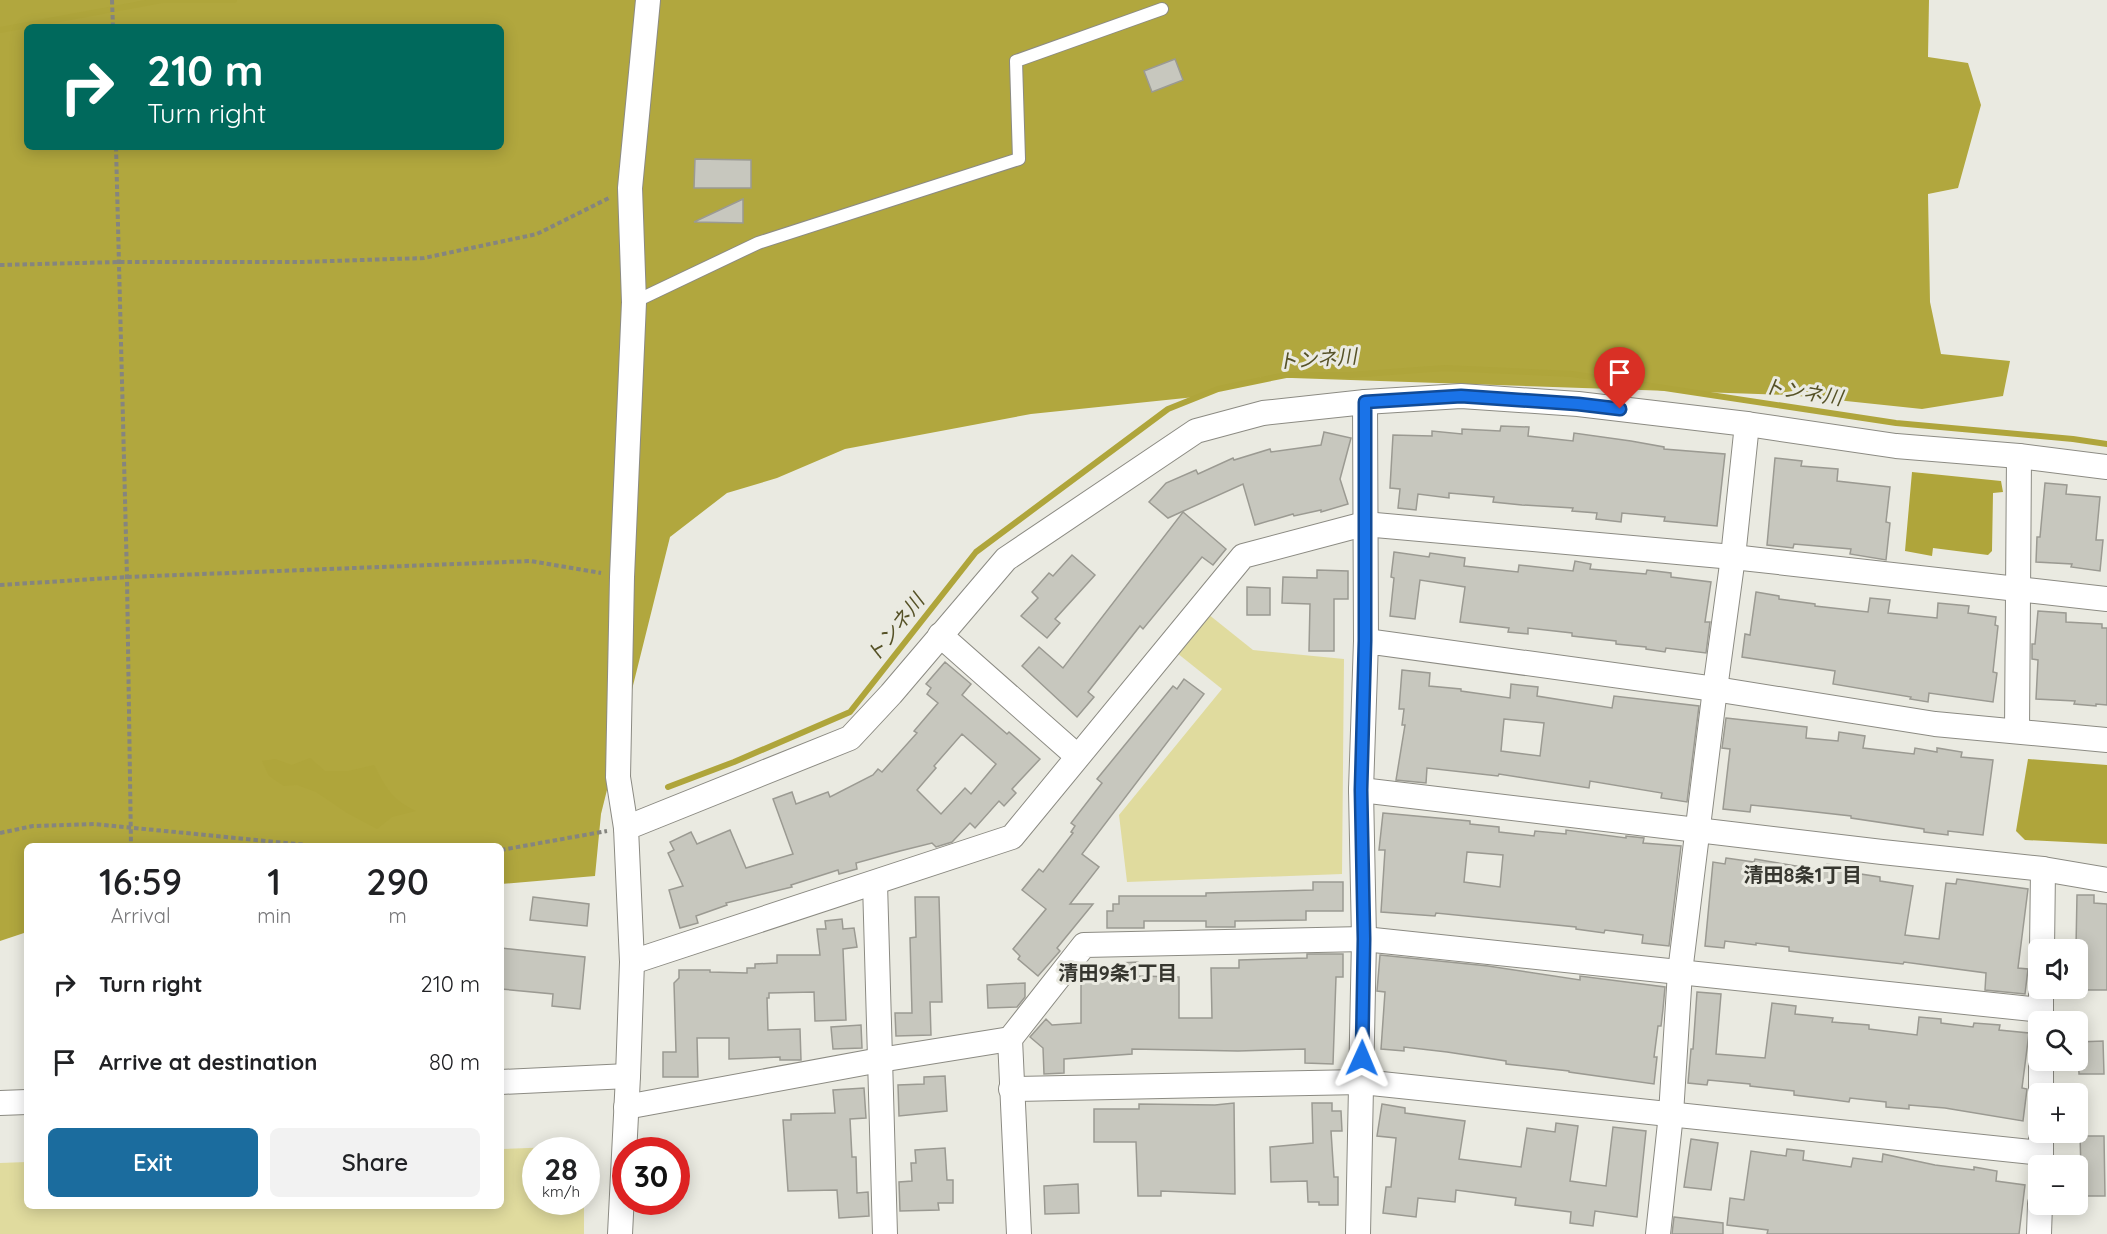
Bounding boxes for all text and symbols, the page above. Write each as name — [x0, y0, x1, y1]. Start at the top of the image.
text: 210 m — [147, 44, 264, 97]
icon: right — [48, 48, 126, 126]
text: Turn right — [147, 96, 266, 130]
water label: トンネ川 — [1276, 343, 1360, 374]
pin — [1594, 347, 1645, 409]
icon: arrive — [1603, 356, 1636, 389]
water label: トンネ川 — [1762, 373, 1846, 410]
water label: トンネ川 — [860, 587, 930, 667]
text: 16:59 — [99, 859, 182, 904]
text: 1 — [267, 859, 281, 904]
text: 290 — [366, 859, 429, 904]
district label: 清田8条1丁目 — [1744, 862, 1862, 887]
text: Arrival — [111, 903, 171, 928]
text: min — [257, 903, 291, 928]
text: m — [389, 903, 407, 928]
map controls — [2028, 939, 2088, 1215]
button: sound — [2028, 939, 2088, 999]
district label: 清田9条1丁目 — [1058, 960, 1178, 985]
icon: right — [48, 968, 81, 1001]
text: Turn right — [99, 970, 203, 998]
text: 210 m — [421, 970, 480, 998]
button: search — [2028, 1011, 2088, 1071]
position arrow — [1330, 1026, 1394, 1090]
icon: arrive — [48, 1046, 81, 1079]
text: Arrive at destination — [99, 1048, 317, 1076]
text: 80 m — [429, 1048, 480, 1076]
button: + — [2028, 1083, 2088, 1143]
button: Exit — [48, 1128, 258, 1197]
button: Share — [270, 1128, 480, 1197]
speed limit sign: 30 — [612, 1137, 690, 1215]
text: 28 — [544, 1150, 578, 1188]
button: − — [2028, 1155, 2088, 1215]
text: km/h — [542, 1182, 580, 1201]

